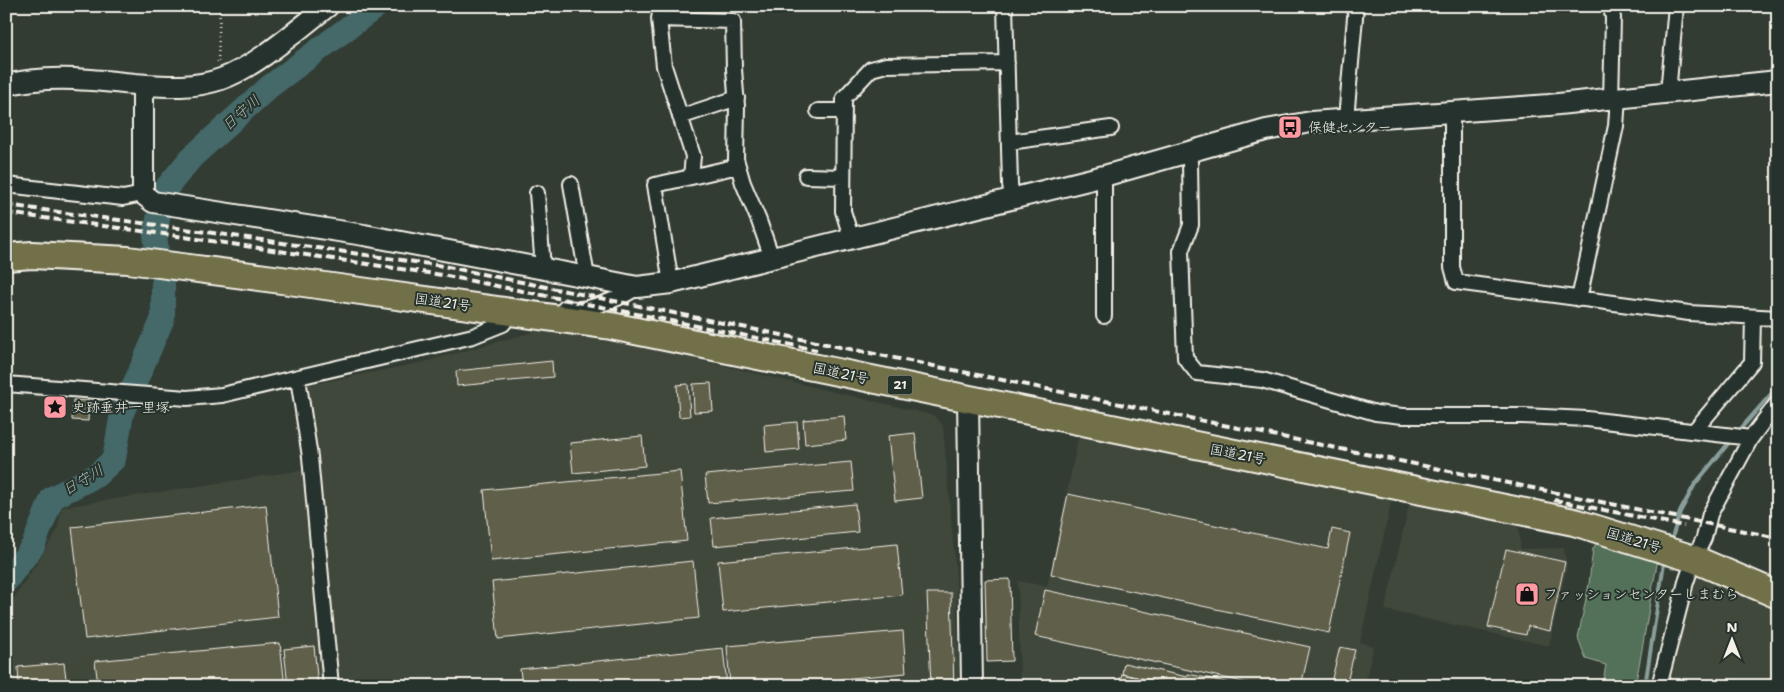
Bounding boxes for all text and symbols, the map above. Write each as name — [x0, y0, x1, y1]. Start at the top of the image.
water label: 日守川 — [218, 91, 264, 135]
bus stop icon: 保健センター — [1277, 114, 1303, 140]
place label: 保健センター — [1308, 118, 1391, 136]
street label: 国道21号 — [414, 289, 472, 315]
street label: 国道21号 — [811, 358, 871, 388]
road number: 21 — [888, 376, 912, 394]
place icon: 史跡垂井一里塚 — [42, 394, 68, 420]
place label: 史跡垂井一里塚 — [72, 398, 170, 416]
street label: 国道21号 — [1208, 440, 1268, 468]
water label: 日守川 — [59, 460, 107, 500]
street label: 国道21号 — [1604, 523, 1664, 557]
shop icon: ファッションセンターしまむら — [1514, 581, 1540, 607]
place label: ファッションセンターしまむら — [1544, 585, 1739, 603]
north arrow — [1706, 614, 1756, 664]
text: N — [1726, 618, 1738, 636]

